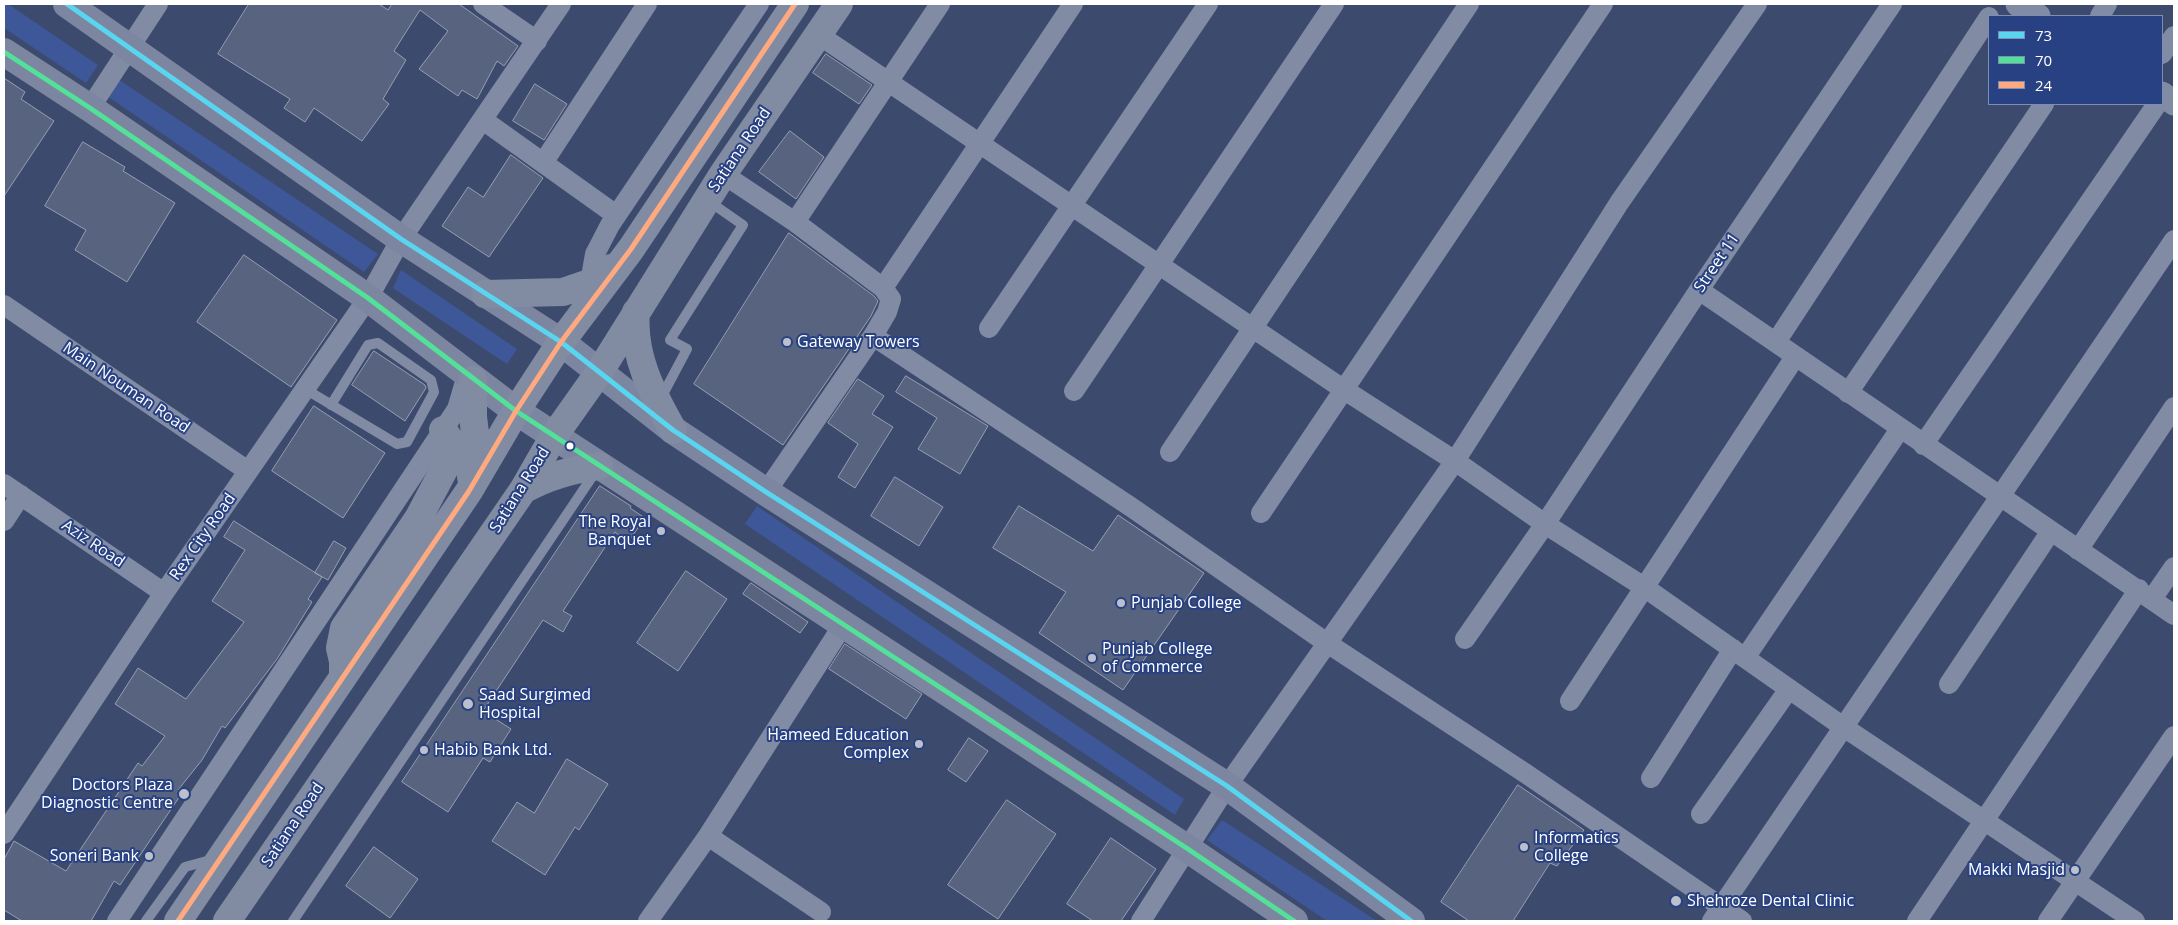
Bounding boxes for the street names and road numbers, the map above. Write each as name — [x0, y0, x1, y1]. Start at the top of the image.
street label: Satiana Road — [705, 104, 775, 196]
street label: Street 11 — [1690, 230, 1744, 296]
street label: Main Nouman Road — [59, 338, 193, 438]
street label: Satiana Road — [486, 444, 554, 536]
street label: Rex City Road — [166, 490, 240, 584]
street label: Aziz Road — [58, 516, 128, 572]
street label: Satiana Road — [258, 779, 328, 871]

